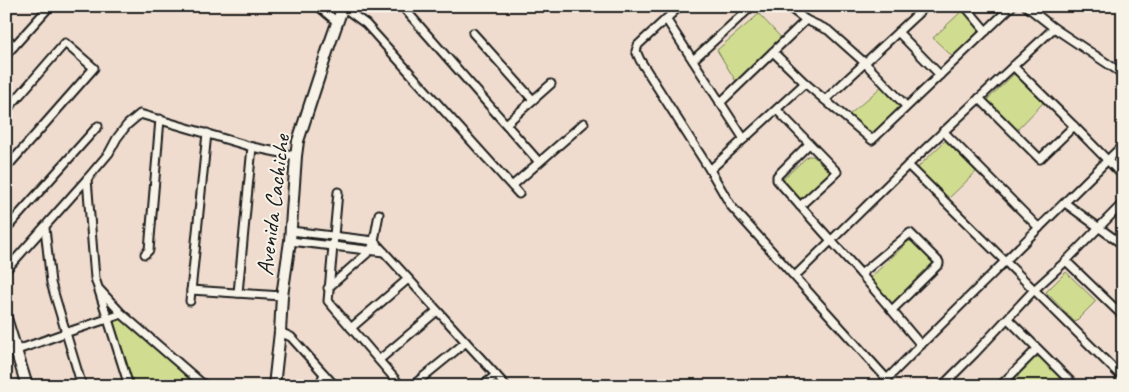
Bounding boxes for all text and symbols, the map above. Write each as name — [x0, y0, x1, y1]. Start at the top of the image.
street label: Avenida Cachiche — [249, 131, 297, 277]

